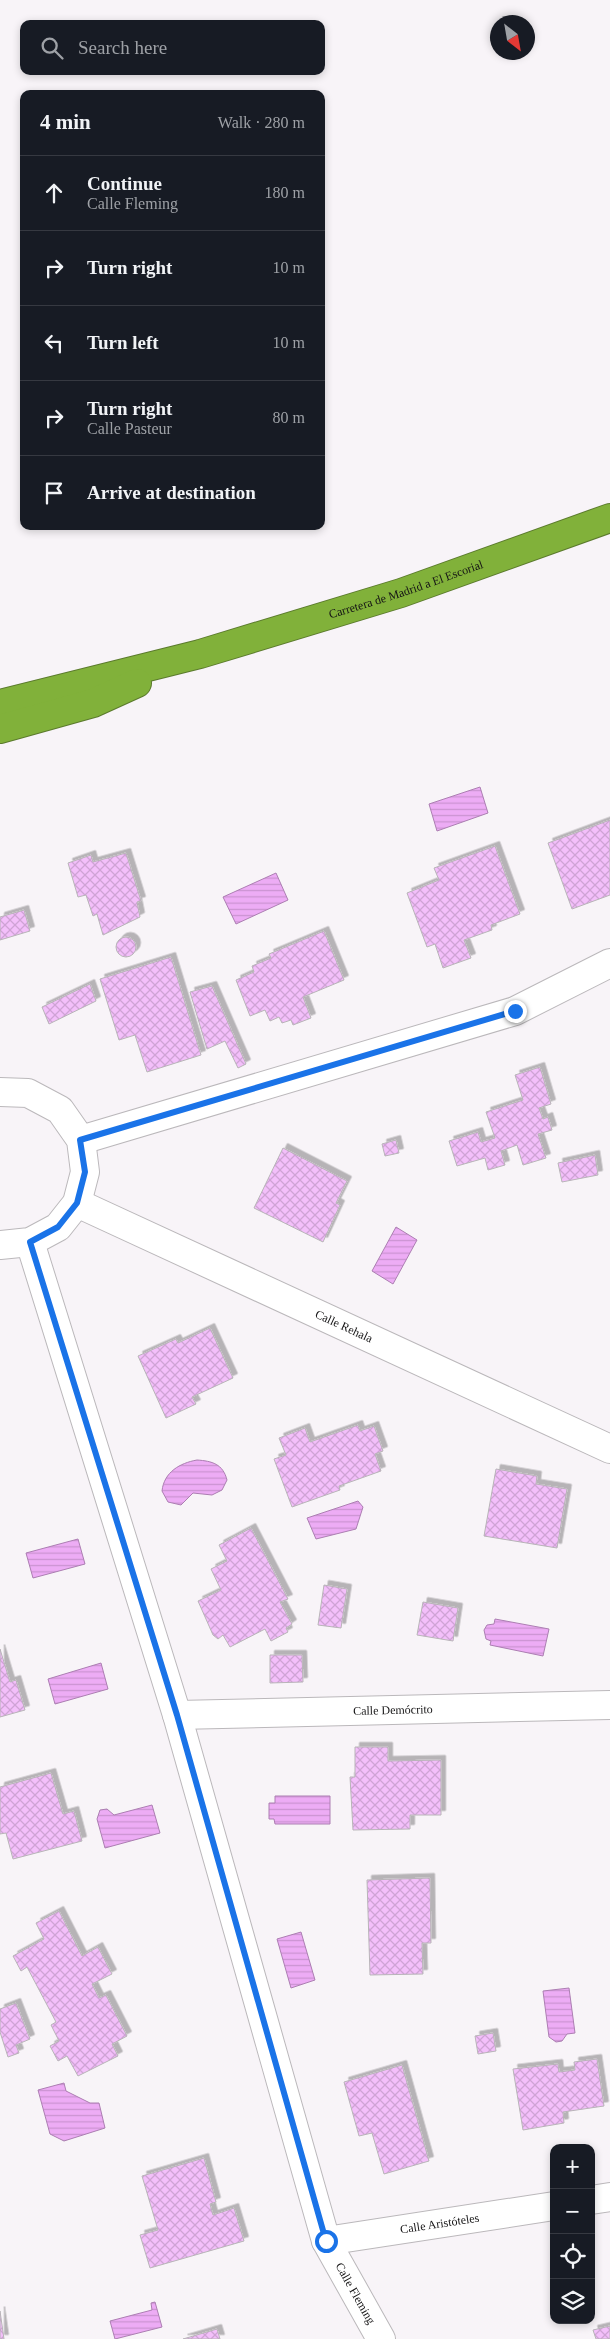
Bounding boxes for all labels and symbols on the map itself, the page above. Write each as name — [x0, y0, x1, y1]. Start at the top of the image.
north arrow — [490, 15, 535, 60]
street label: Carretera de Madrid a El Escorial — [327, 557, 486, 621]
route end — [504, 1000, 527, 1023]
street label: Calle Rehala — [313, 1307, 375, 1346]
street label: Calle Demócrito — [353, 1702, 433, 1718]
street label: Calle Aristóteles — [399, 2211, 480, 2237]
route start — [315, 2230, 338, 2253]
street label: Calle Fleming — [333, 2260, 378, 2327]

